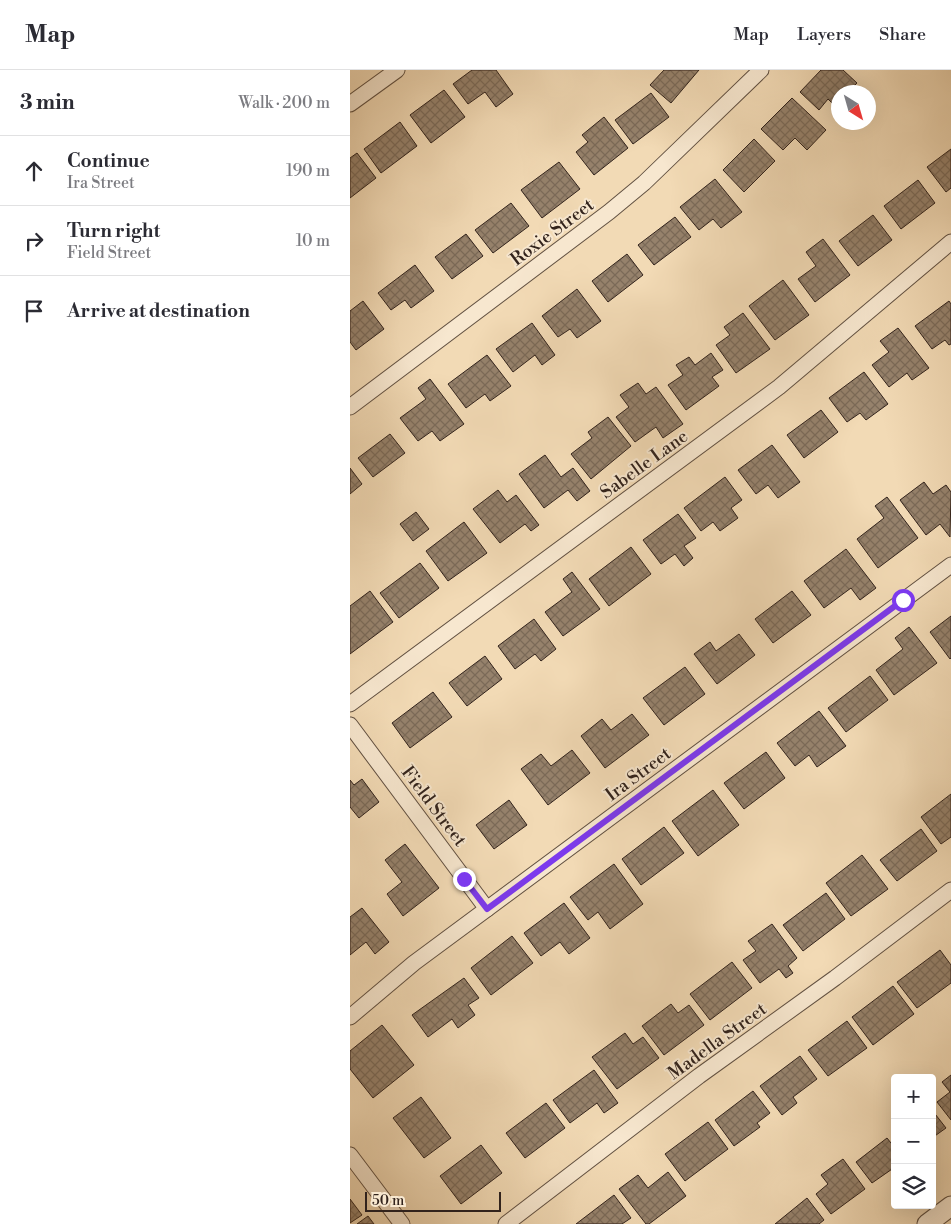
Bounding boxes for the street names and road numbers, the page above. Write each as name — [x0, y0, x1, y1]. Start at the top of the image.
street label: Roxie Street — [506, 193, 599, 271]
street label: Sabelle Lane — [596, 425, 693, 504]
street label: Ira Street — [601, 742, 676, 807]
street label: Field Street — [396, 762, 472, 852]
street label: Madella Street — [663, 997, 772, 1085]

